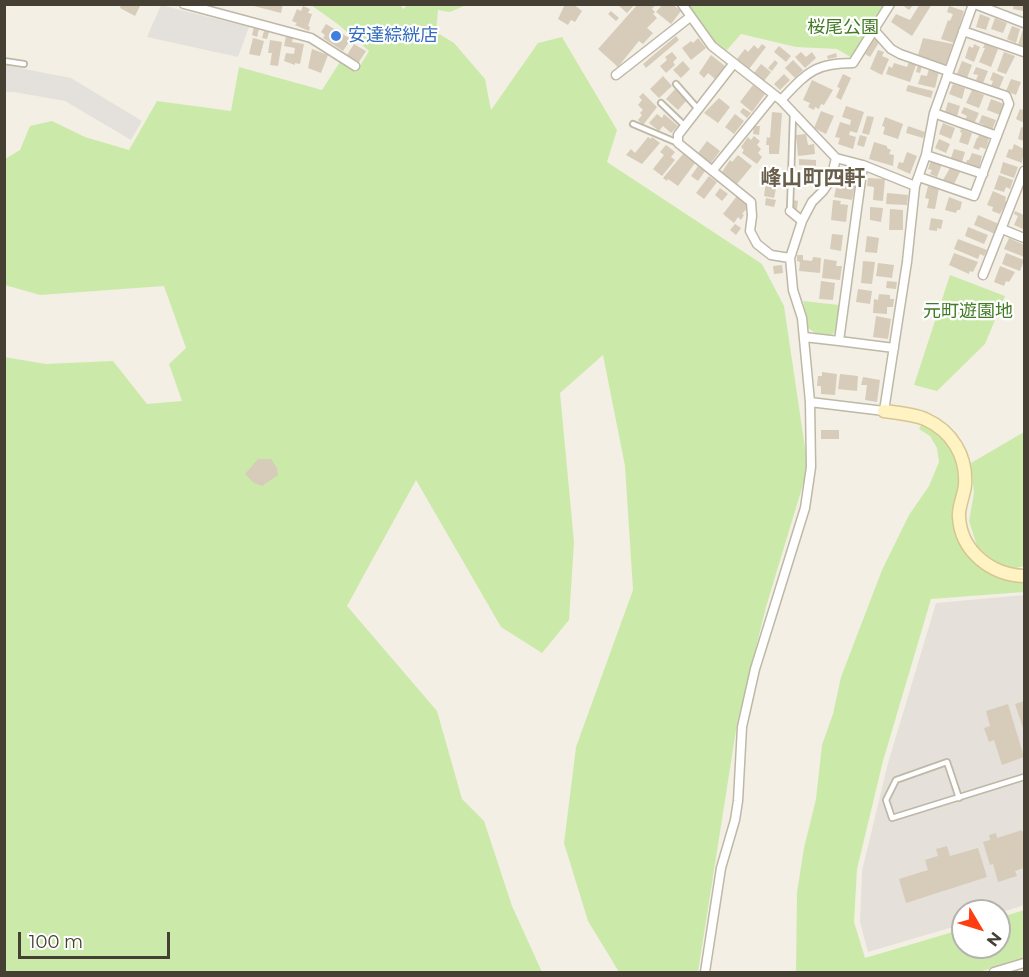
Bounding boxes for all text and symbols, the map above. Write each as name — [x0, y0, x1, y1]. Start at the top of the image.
park label: 桜尾公園 — [807, 17, 879, 39]
place label: 安達綜絖店 — [348, 25, 438, 47]
marker: 安達綜絖店 — [329, 29, 343, 43]
district label: 峰山町四軒 — [761, 166, 865, 192]
park label: 元町遊園地 — [923, 301, 1013, 323]
north arrow — [951, 899, 1011, 959]
scale bar — [21, 920, 172, 958]
text: N — [983, 928, 1005, 950]
text: 100 m — [29, 931, 83, 953]

